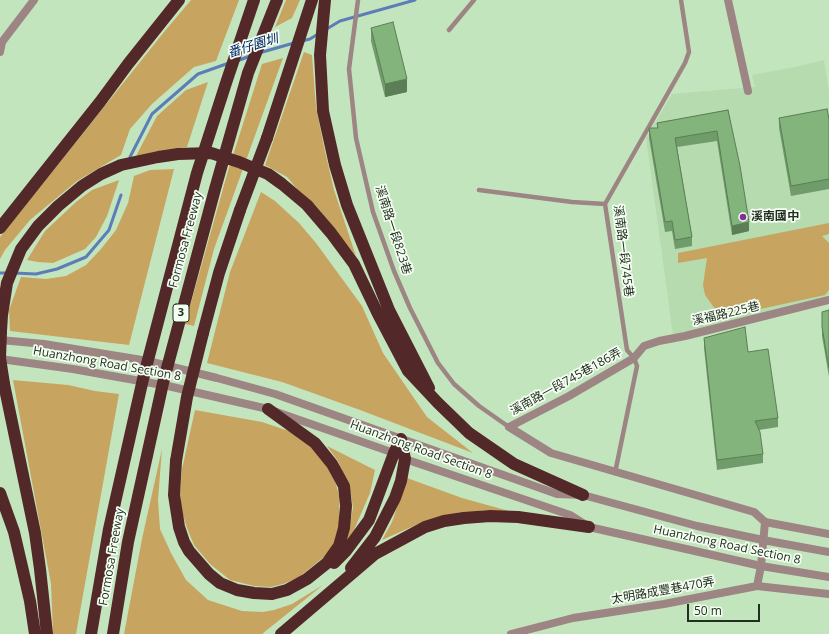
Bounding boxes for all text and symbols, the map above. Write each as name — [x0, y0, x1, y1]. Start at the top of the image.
water label: 番仔園圳 — [226, 31, 280, 61]
street label: 溪南路一段823巷 — [372, 184, 414, 276]
street label: Formosa Freeway — [166, 190, 206, 290]
street label: 溪南路一段745巷 — [610, 204, 636, 298]
place label: 溪南國中 — [751, 210, 799, 224]
marker: 溪南國中 — [738, 212, 748, 222]
street label: 溪福路225巷 — [691, 299, 761, 329]
road number: 3 — [173, 304, 189, 322]
street label: Huanzhong Road Section 8 — [32, 344, 182, 384]
street label: 溪南路一段745巷186弄 — [508, 345, 624, 419]
street label: Huanzhong Road Section 8 — [348, 418, 494, 482]
street label: Formosa Freeway — [96, 507, 128, 607]
street label: Huanzhong Road Section 8 — [652, 522, 802, 568]
street label: 太明路成豐巷470弄 — [610, 575, 716, 607]
scale bar — [689, 596, 762, 622]
text: 50 m — [694, 602, 722, 619]

